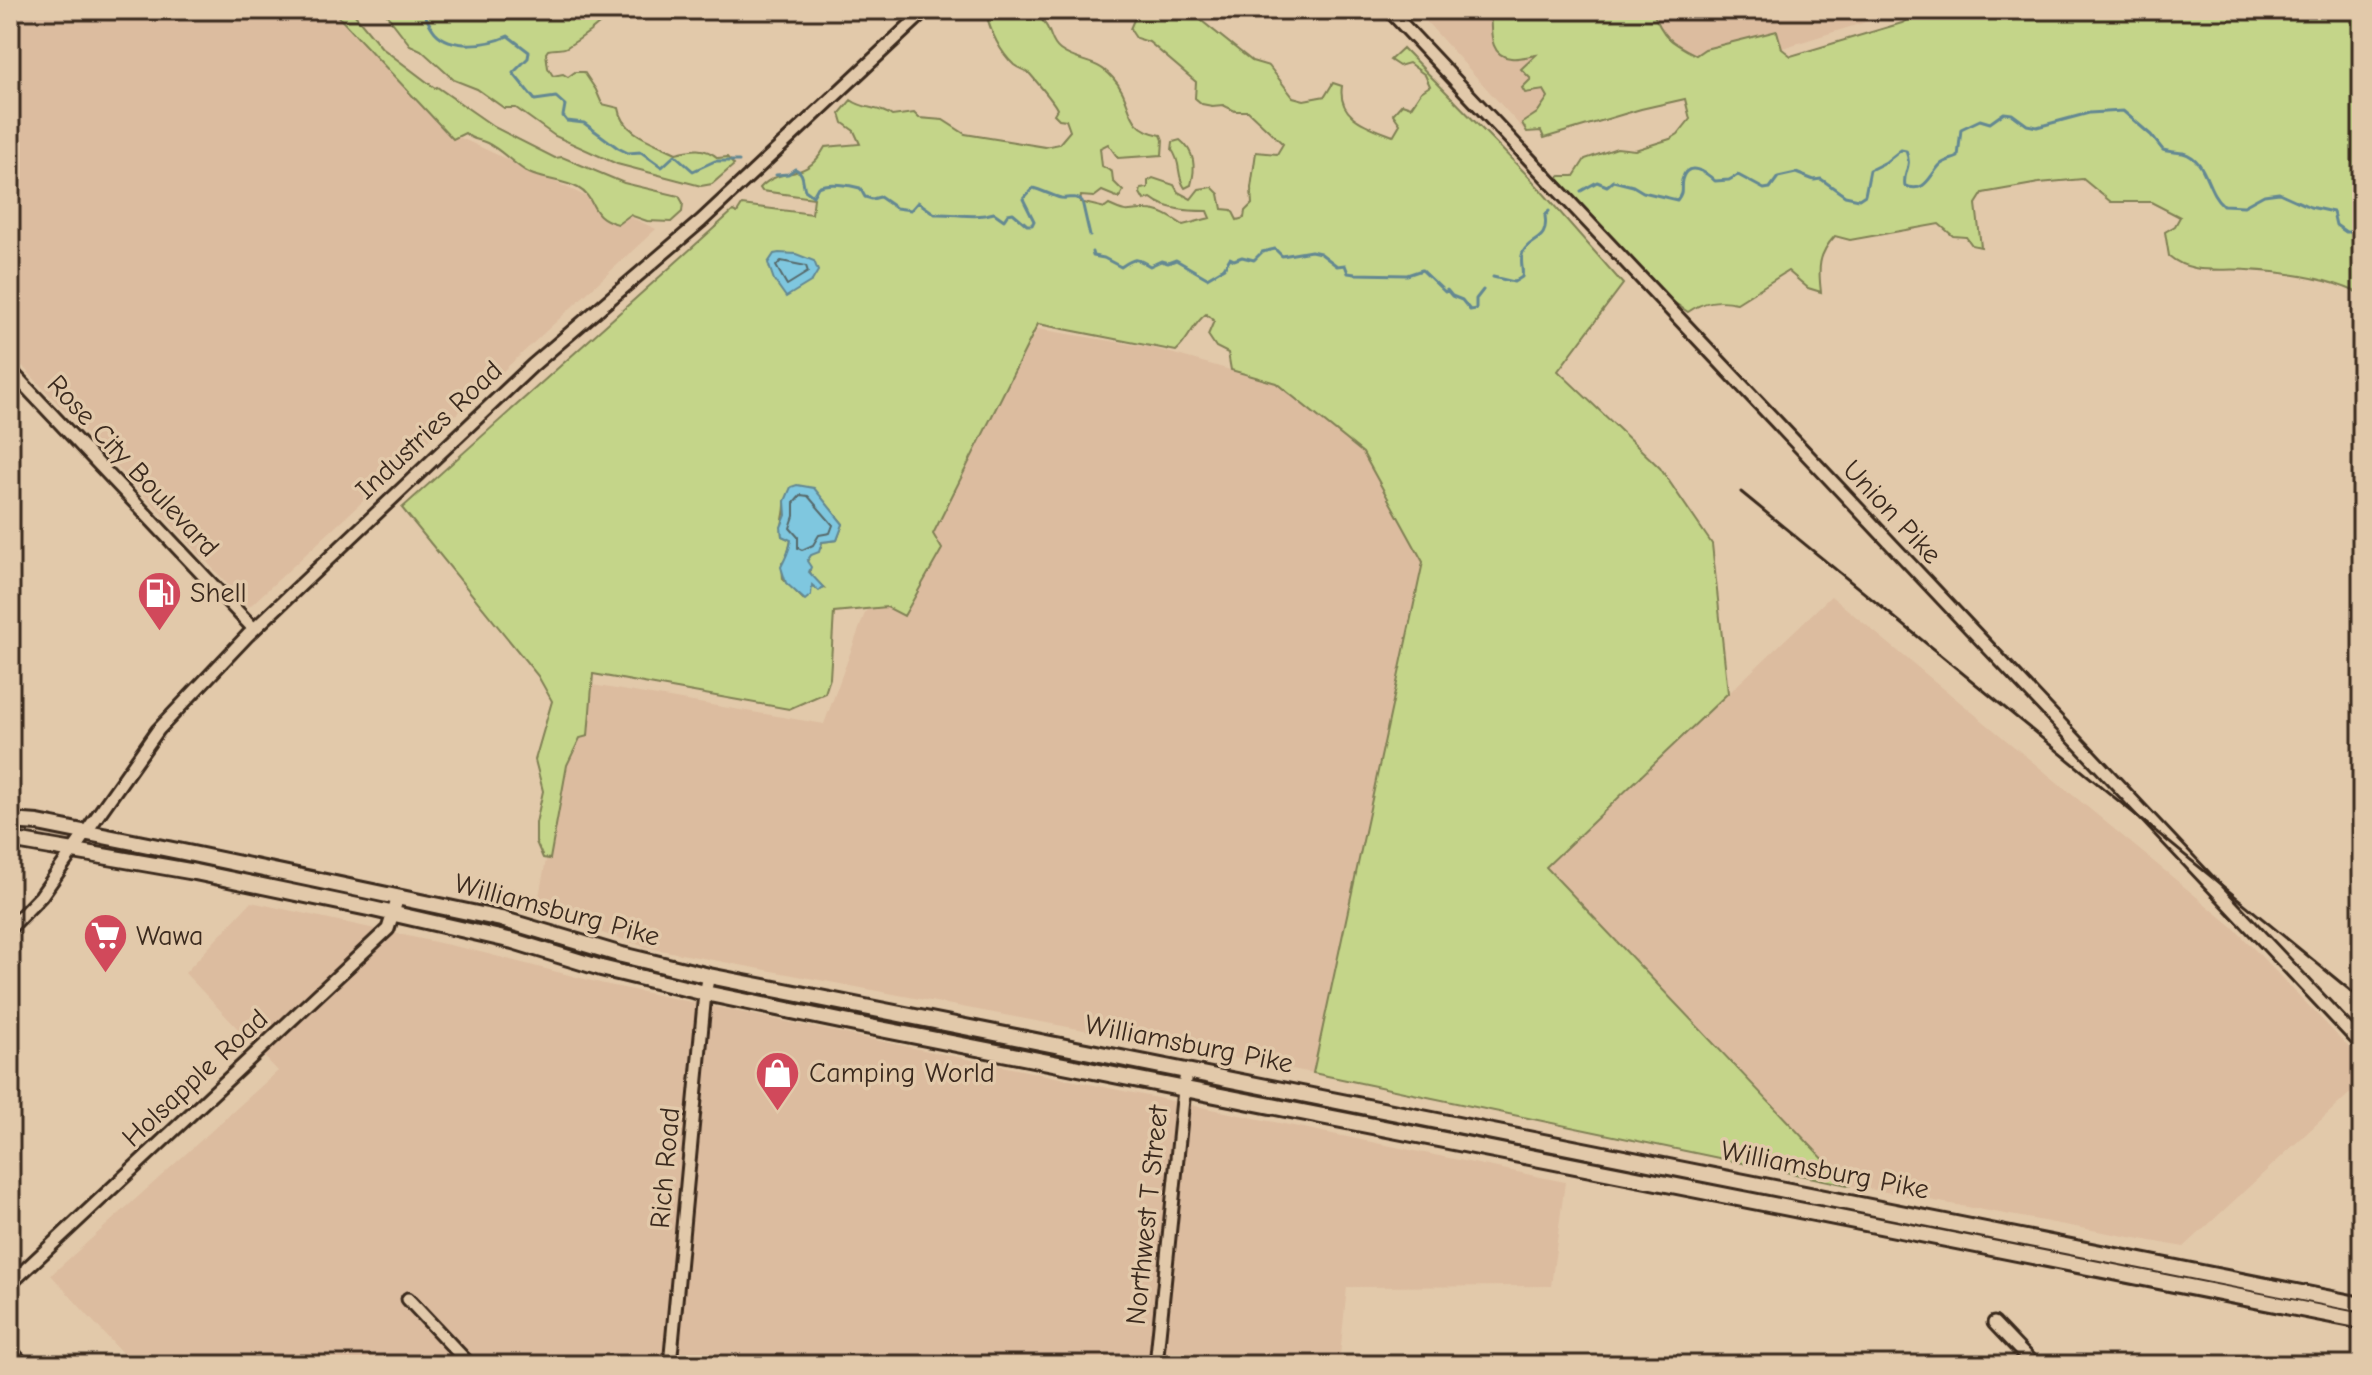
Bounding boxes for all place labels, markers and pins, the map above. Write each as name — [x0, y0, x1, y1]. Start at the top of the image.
fuel station icon: Shell — [135, 569, 183, 632]
place label: Shell — [190, 577, 247, 609]
supermarket icon: Wawa — [81, 912, 129, 975]
place label: Wawa — [136, 920, 204, 952]
shop icon: Camping World — [754, 1049, 802, 1112]
place label: Camping World — [809, 1057, 995, 1089]

